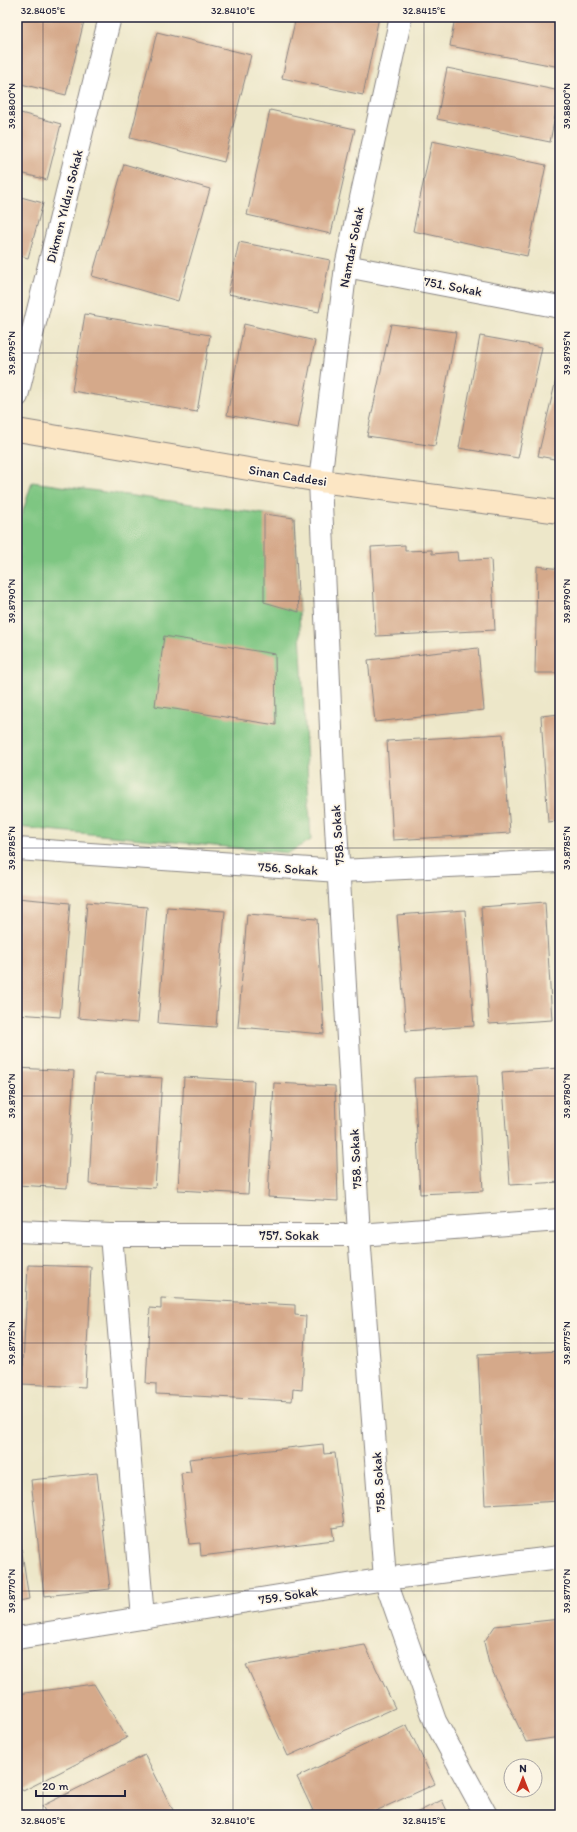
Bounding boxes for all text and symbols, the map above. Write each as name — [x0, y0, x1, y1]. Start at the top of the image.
text: 32.8405°E — [21, 4, 66, 17]
text: 32.8410°E — [211, 4, 255, 17]
text: 32.8415°E — [402, 4, 446, 17]
text: 39.8800°N — [5, 83, 18, 129]
text: 39.8800°N — [560, 83, 573, 129]
street label: Dikmen Yıldızı Sokak — [43, 148, 86, 264]
street label: Namdar Sokak — [336, 205, 367, 289]
street label: 751. Sokak — [422, 273, 484, 300]
text: 39.8795°N — [5, 331, 18, 375]
text: 39.8795°N — [560, 331, 573, 375]
street label: Sinan Caddesi — [248, 462, 328, 489]
text: 39.8790°N — [5, 578, 18, 623]
text: 39.8790°N — [560, 578, 573, 623]
street label: 758. Sokak — [328, 804, 347, 866]
text: 39.8785°N — [5, 826, 18, 870]
text: 39.8785°N — [560, 826, 573, 870]
street label: 756. Sokak — [258, 859, 319, 878]
text: 39.8780°N — [5, 1073, 18, 1118]
text: 39.8780°N — [560, 1073, 573, 1118]
street label: 758. Sokak — [346, 1128, 365, 1189]
street label: 757. Sokak — [259, 1228, 319, 1243]
text: 39.8775°N — [5, 1321, 18, 1365]
text: 39.8775°N — [560, 1321, 573, 1365]
street label: 758. Sokak — [369, 1451, 388, 1513]
text: 39.8770°N — [5, 1569, 18, 1613]
text: 39.8770°N — [560, 1569, 573, 1613]
street label: 759. Sokak — [257, 1583, 319, 1608]
north arrow — [503, 1758, 543, 1798]
text: N — [519, 1762, 527, 1775]
scale bar — [36, 1772, 125, 1798]
text: 20 m — [42, 1779, 69, 1793]
text: 32.8405°E — [21, 1814, 66, 1827]
text: 32.8410°E — [211, 1814, 255, 1827]
text: 32.8415°E — [402, 1814, 446, 1827]

